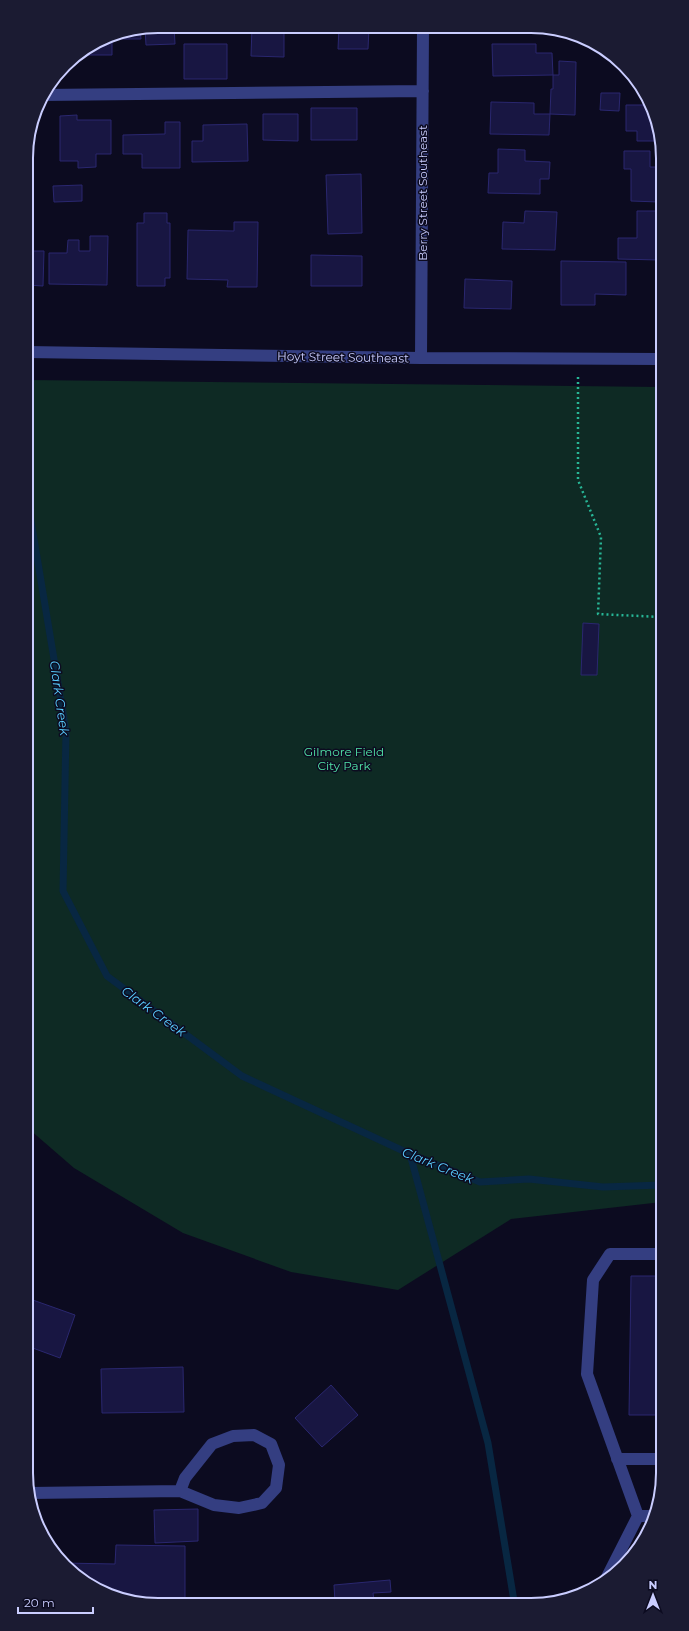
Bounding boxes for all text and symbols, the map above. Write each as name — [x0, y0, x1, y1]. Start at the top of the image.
street label: Berry Street Southeast — [415, 125, 430, 261]
street label: Hoyt Street Southeast — [277, 348, 409, 366]
water label: Clark Creek — [47, 659, 73, 738]
park label: Gilmore Field City Park — [304, 744, 384, 773]
water label: Clark Creek — [119, 982, 190, 1040]
water label: Clark Creek — [400, 1143, 477, 1187]
north arrow — [633, 1575, 673, 1615]
text: N — [649, 1578, 657, 1592]
scale bar — [18, 1589, 93, 1615]
text: 20 m — [24, 1595, 55, 1610]

